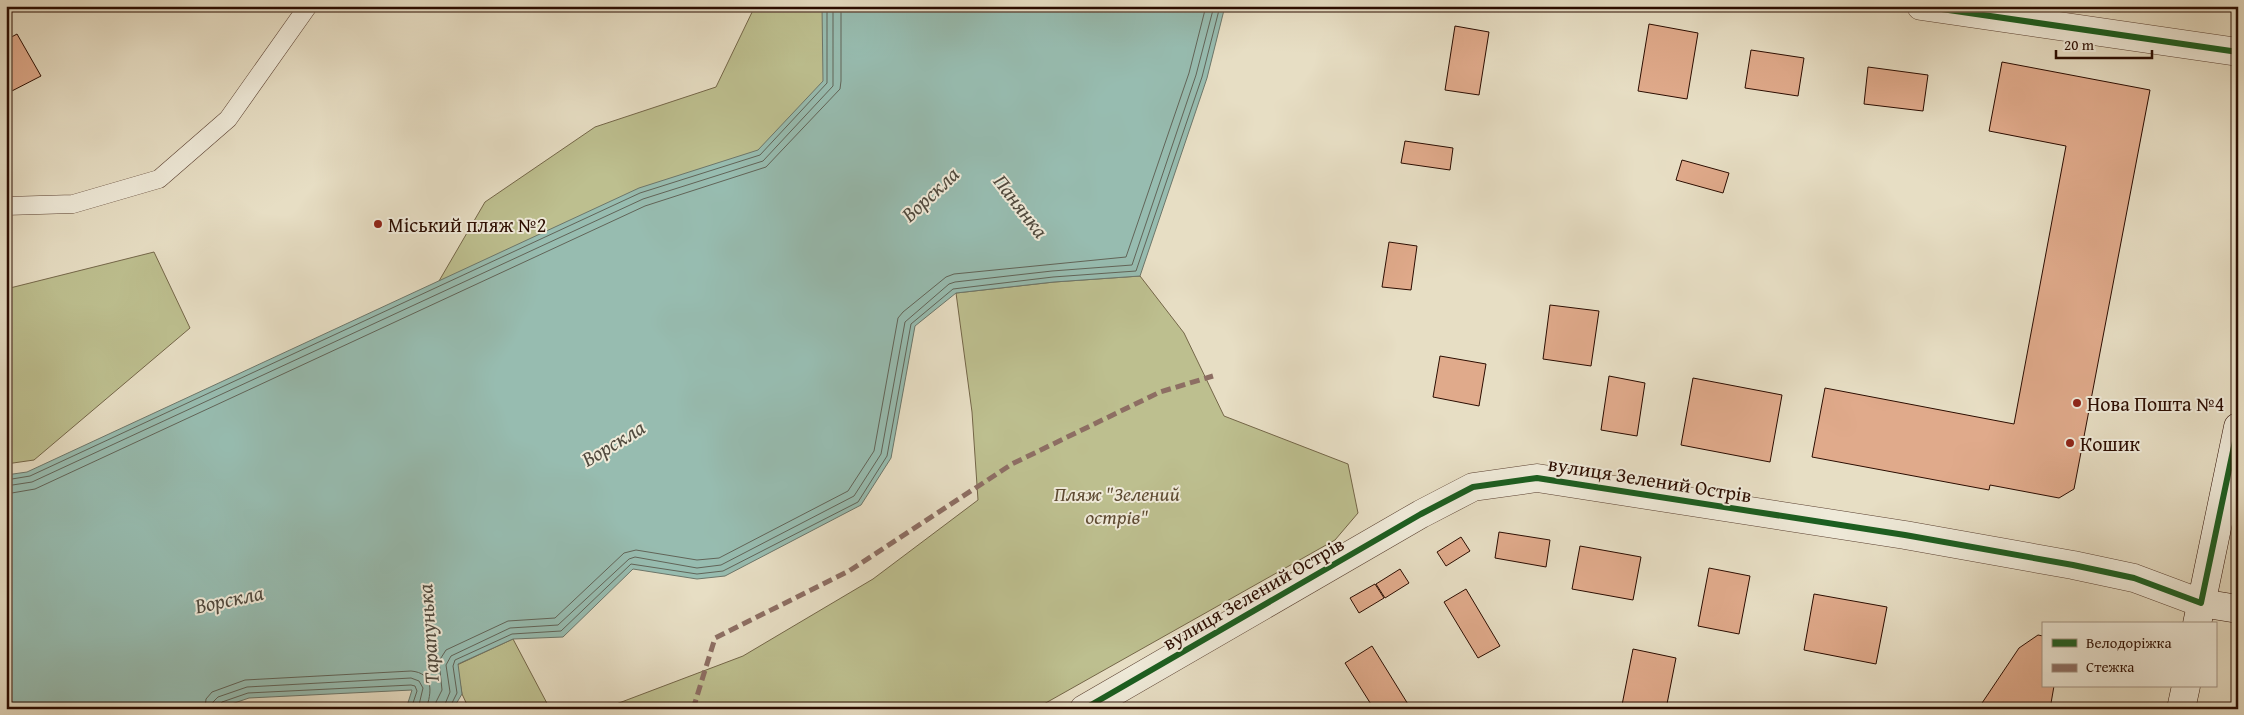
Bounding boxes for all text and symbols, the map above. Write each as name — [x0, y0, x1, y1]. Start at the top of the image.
scale bar — [2056, 28, 2153, 60]
text: 20 m — [2064, 34, 2095, 55]
water label: Ворскла — [893, 159, 966, 230]
water label: Панянка — [986, 167, 1056, 245]
place label: Міський пляж №2 — [388, 210, 546, 239]
marker: Міський пляж №2 — [372, 218, 384, 230]
place label: Нова Пошта №4 — [2087, 389, 2225, 418]
marker: Нова Пошта №4 — [2071, 397, 2083, 409]
water label: Ворскла — [575, 412, 651, 475]
place label: Кошик — [2080, 429, 2141, 458]
marker: Кошик — [2064, 437, 2076, 449]
street label: вулиця Зелений Острів — [1546, 449, 1754, 509]
park label: Пляж "Зелений острів" — [1054, 479, 1180, 531]
street label: вулиця Зелений Острів — [1157, 529, 1349, 657]
water label: Ворскла — [191, 577, 266, 622]
water label: Тарапунька — [409, 583, 447, 685]
legend — [2042, 622, 2216, 688]
text: Велодоріжка — [2086, 632, 2172, 653]
text: Стежка — [2086, 656, 2135, 677]

